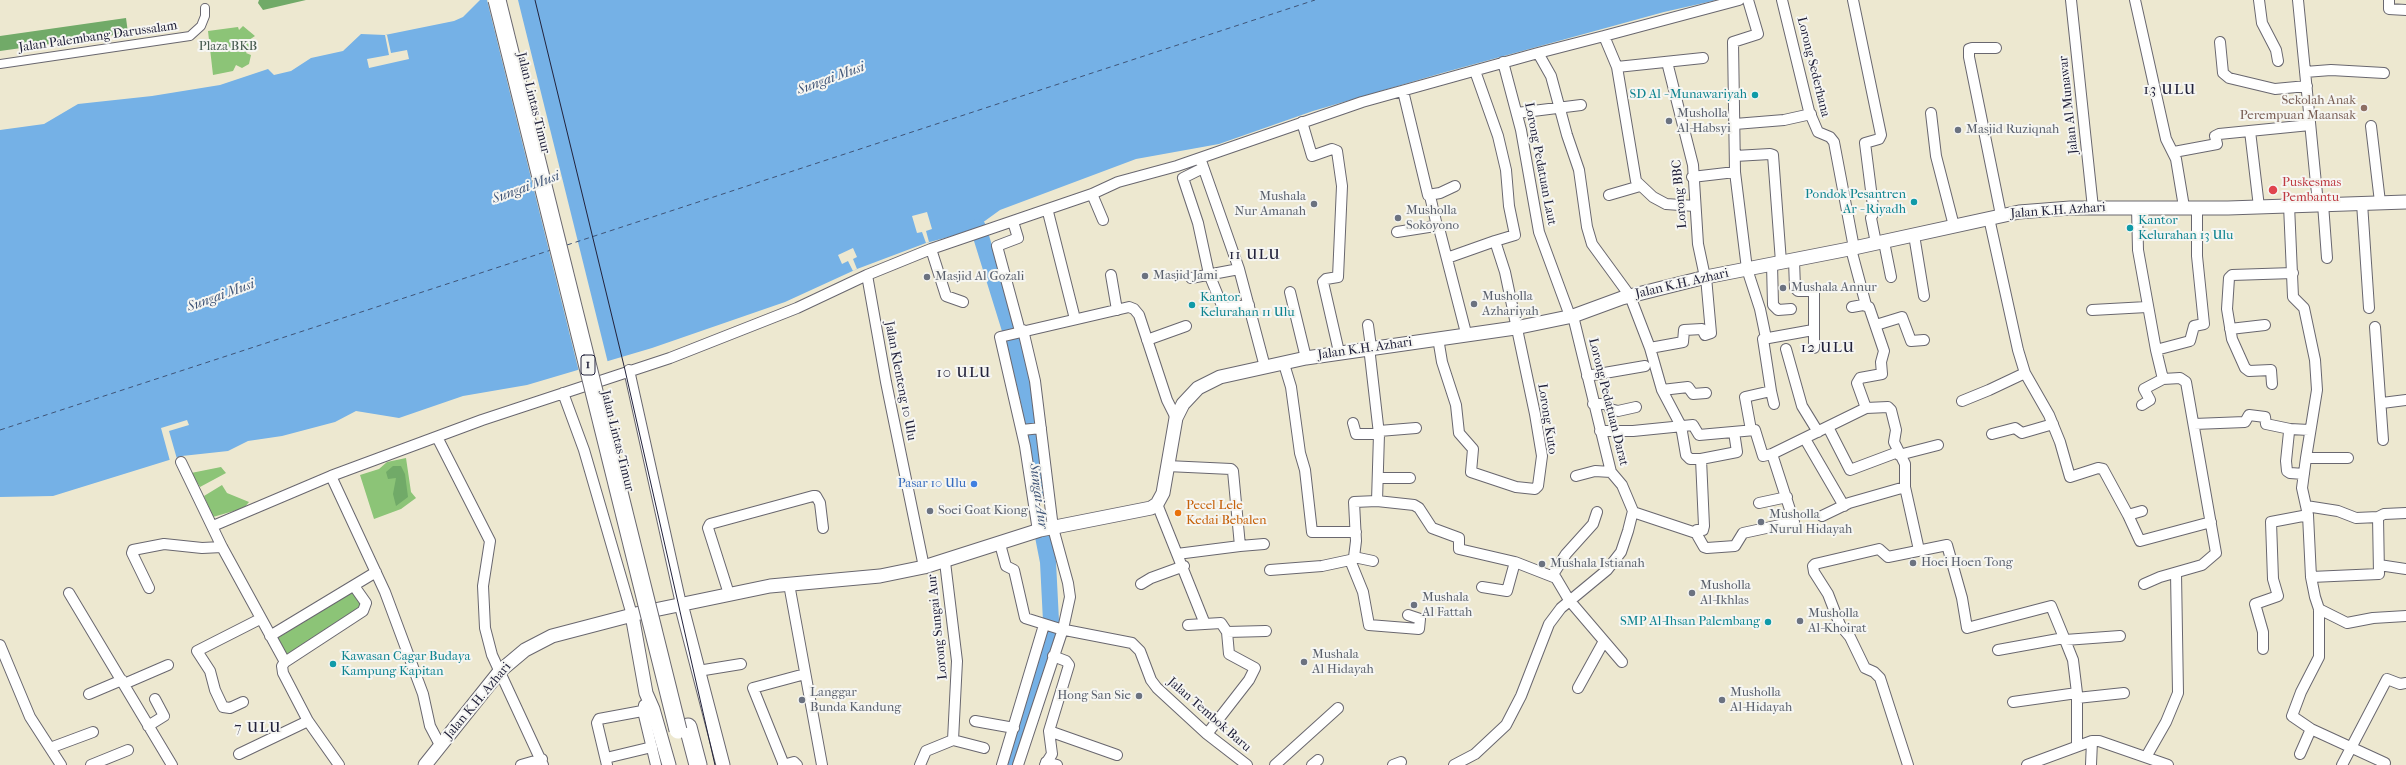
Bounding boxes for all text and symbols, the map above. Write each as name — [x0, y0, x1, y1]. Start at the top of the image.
street label: Lorong Sederhana — [1793, 15, 1833, 119]
street label: Jalan Palembang Darussalam — [18, 18, 178, 56]
park label: Plaza BKB — [199, 39, 257, 55]
street label: Jalan Lintas Timur — [513, 51, 553, 155]
street label: Jalan Al Munawar — [2056, 55, 2082, 155]
water label: Sungai Musi — [795, 59, 867, 99]
district label: 13 ULU — [2144, 81, 2196, 99]
place label: SD Al - Munawariyah — [1629, 87, 1747, 103]
marker: SD Al - Munawariyah — [1750, 90, 1760, 100]
place label: Sekolah Anak Perempuan Maansak — [2240, 93, 2356, 124]
street label: Lorong Pedatuan Laut — [1520, 101, 1560, 227]
marker: Sekolah Anak Perempuan Maansak — [2359, 103, 2369, 113]
place label: Musholla Al-Habsyi — [1677, 106, 1731, 137]
marker: Musholla Al-Habsyi — [1664, 116, 1674, 126]
place label: Masjid Ruziqnah — [1966, 122, 2059, 138]
marker: Masjid Ruziqnah — [1953, 125, 1963, 135]
street label: Lorong BBC — [1669, 159, 1691, 229]
water label: Sungai Musi — [490, 168, 562, 208]
place label: Puskesmas Pembantu — [2282, 175, 2341, 206]
marker: Puskesmas Pembantu — [2267, 184, 2279, 196]
place label: Pondok Pesantren Ar - Riyadh — [1805, 187, 1906, 218]
place label: Mushala Nur Amanah — [1235, 189, 1306, 220]
marker: Pondok Pesantren Ar - Riyadh — [1909, 197, 1919, 207]
marker: Mushala Nur Amanah — [1309, 199, 1319, 209]
street label: Jalan K.H. Azhari — [2010, 200, 2106, 222]
place label: Musholla Sokoyono — [1406, 203, 1459, 234]
marker: Musholla Sokoyono — [1393, 213, 1403, 223]
place label: Kantor Kelurahan 13 Ulu — [2138, 213, 2233, 244]
marker: Kantor Kelurahan 13 Ulu — [2125, 223, 2135, 233]
district label: 11 ULU — [1229, 246, 1281, 264]
street label: Jalan K.H. Azhari — [1634, 266, 1730, 302]
place label: Masjid Jami — [1153, 268, 1218, 284]
place label: Masjid Al Gozali — [935, 269, 1024, 285]
marker: Masjid Jami — [1140, 271, 1150, 281]
marker: Masjid Al Gozali — [922, 272, 932, 282]
water label: Sungai Musi — [185, 276, 257, 316]
place label: Mushala Annur — [1791, 280, 1877, 296]
marker: Mushala Annur — [1778, 283, 1788, 293]
place label: Musholla Azhariyah — [1482, 289, 1539, 320]
place label: Kantor Kelurahan 11 Ulu — [1200, 290, 1295, 321]
marker: Musholla Azhariyah — [1469, 299, 1479, 309]
marker: Kantor Kelurahan 11 Ulu — [1187, 300, 1197, 310]
street label: Jalan Klenteng 10 Ulu — [881, 320, 919, 442]
street label: Jalan K.H. Azhari — [1317, 335, 1413, 363]
street label: Lorong Pedatuan Darat — [1585, 336, 1631, 468]
district label: 12 ULU — [1801, 339, 1855, 357]
road number: 1 — [581, 355, 595, 375]
district label: 10 ULU — [937, 364, 991, 382]
street label: Lorong Kuto — [1534, 383, 1560, 455]
street label: Jalan Lintas Timur — [597, 389, 637, 493]
water label: Sungai Aur — [1025, 462, 1051, 530]
place label: Pasar 10 Ulu — [898, 476, 966, 492]
marker: Pasar 10 Ulu — [969, 479, 979, 489]
place label: Pecel Lele Kedai Bebalen — [1186, 498, 1267, 529]
place label: Soei Goat Kiong — [938, 503, 1028, 519]
marker: Soei Goat Kiong — [925, 506, 935, 516]
place label: Musholla Nurul Hidayah — [1769, 507, 1852, 538]
marker: Pecel Lele Kedai Bebalen — [1173, 508, 1183, 518]
marker: Musholla Nurul Hidayah — [1756, 517, 1766, 527]
place label: Hoei Hoen Tong — [1921, 555, 2013, 571]
place label: Mushala Istianah — [1550, 556, 1645, 572]
marker: Hoei Hoen Tong — [1908, 558, 1918, 568]
marker: Mushala Istianah — [1537, 559, 1547, 569]
street label: Lorong Sungai Aur — [925, 573, 951, 681]
place label: Musholla Al-Ikhlas — [1700, 578, 1751, 609]
marker: Musholla Al-Ikhlas — [1687, 588, 1697, 598]
place label: Mushala Al Fattah — [1422, 590, 1472, 621]
marker: Mushala Al Fattah — [1409, 600, 1419, 610]
place label: Musholla Al-Khoirat — [1808, 606, 1867, 637]
place label: SMP Al-Ihsan Palembang — [1620, 614, 1760, 630]
marker: Musholla Al-Khoirat — [1795, 616, 1805, 626]
marker: SMP Al-Ihsan Palembang — [1763, 617, 1773, 627]
place label: Mushala Al Hidayah — [1312, 647, 1374, 678]
place label: Kawasan Cagar Budaya Kampung Kapitan — [341, 649, 470, 680]
marker: Mushala Al Hidayah — [1299, 657, 1309, 667]
marker: Kawasan Cagar Budaya Kampung Kapitan — [328, 659, 338, 669]
street label: Jalan K.H. Azhari — [441, 659, 515, 743]
street label: Jalan Tembok Baru — [1164, 674, 1254, 756]
place label: Langgar Bunda Kandung — [810, 685, 901, 716]
place label: Musholla Al-Hidayah — [1730, 685, 1792, 716]
place label: Hong San Sie — [1057, 688, 1131, 704]
marker: Hong San Sie — [1134, 691, 1144, 701]
marker: Langgar Bunda Kandung — [797, 695, 807, 705]
marker: Musholla Al-Hidayah — [1717, 695, 1727, 705]
district label: 7 ULU — [234, 719, 282, 737]

